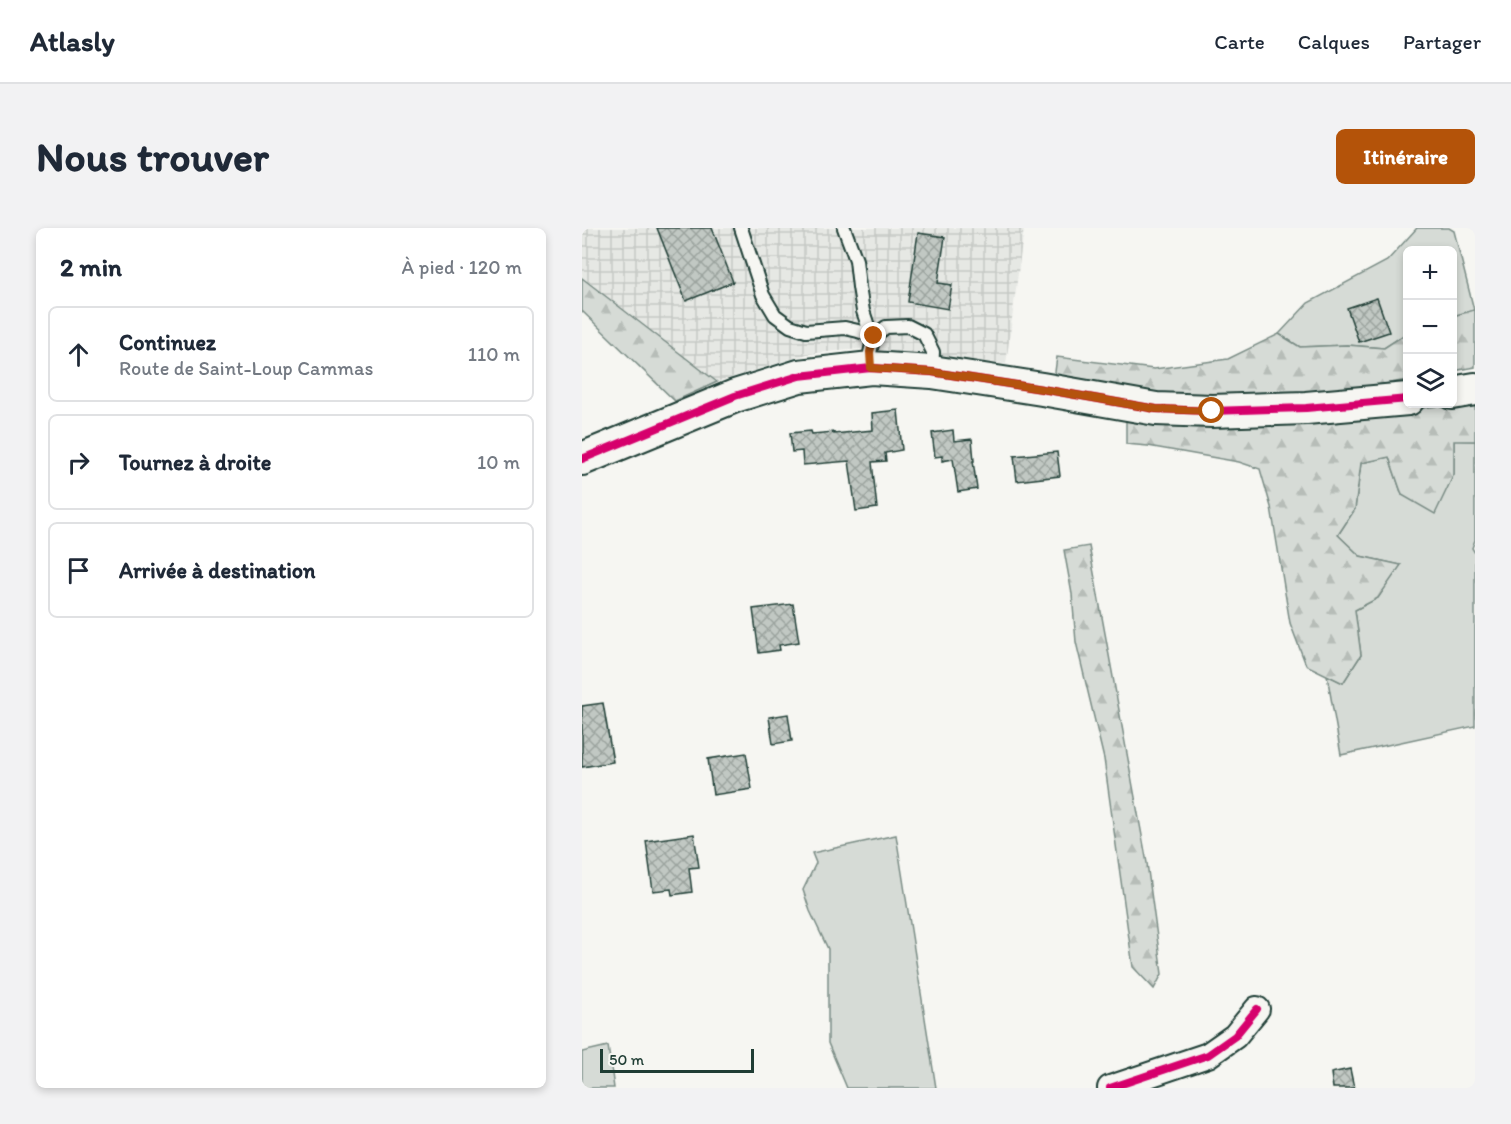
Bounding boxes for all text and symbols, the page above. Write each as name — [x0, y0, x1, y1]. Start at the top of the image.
text: Atlasly — [30, 24, 115, 58]
text: Carte — [1214, 29, 1265, 54]
text: Calques — [1298, 29, 1370, 54]
text: Partager — [1403, 29, 1481, 54]
button: Itinéraire — [1336, 129, 1475, 184]
text: Nous trouver — [36, 131, 269, 182]
map controls — [1403, 246, 1457, 408]
button: + — [1403, 246, 1457, 300]
text: 2 min — [60, 251, 122, 283]
text: À pied · 120 m — [402, 255, 522, 279]
button: − — [1403, 300, 1457, 354]
route end — [860, 322, 886, 348]
text: Continuez — [119, 329, 216, 356]
icon: ahead — [62, 338, 95, 371]
text: 110 m — [468, 342, 520, 366]
button: layers — [1403, 354, 1457, 408]
text: Route de Saint-Loup Cammas — [119, 356, 373, 380]
route start — [1198, 397, 1224, 423]
icon: right — [62, 446, 95, 479]
text: Tournez à droite — [119, 449, 271, 476]
text: 10 m — [477, 450, 520, 474]
icon: arrive — [62, 554, 95, 587]
text: Arrivée à destination — [119, 557, 315, 584]
scale bar — [600, 1046, 754, 1074]
text: 50 m — [609, 1050, 644, 1069]

